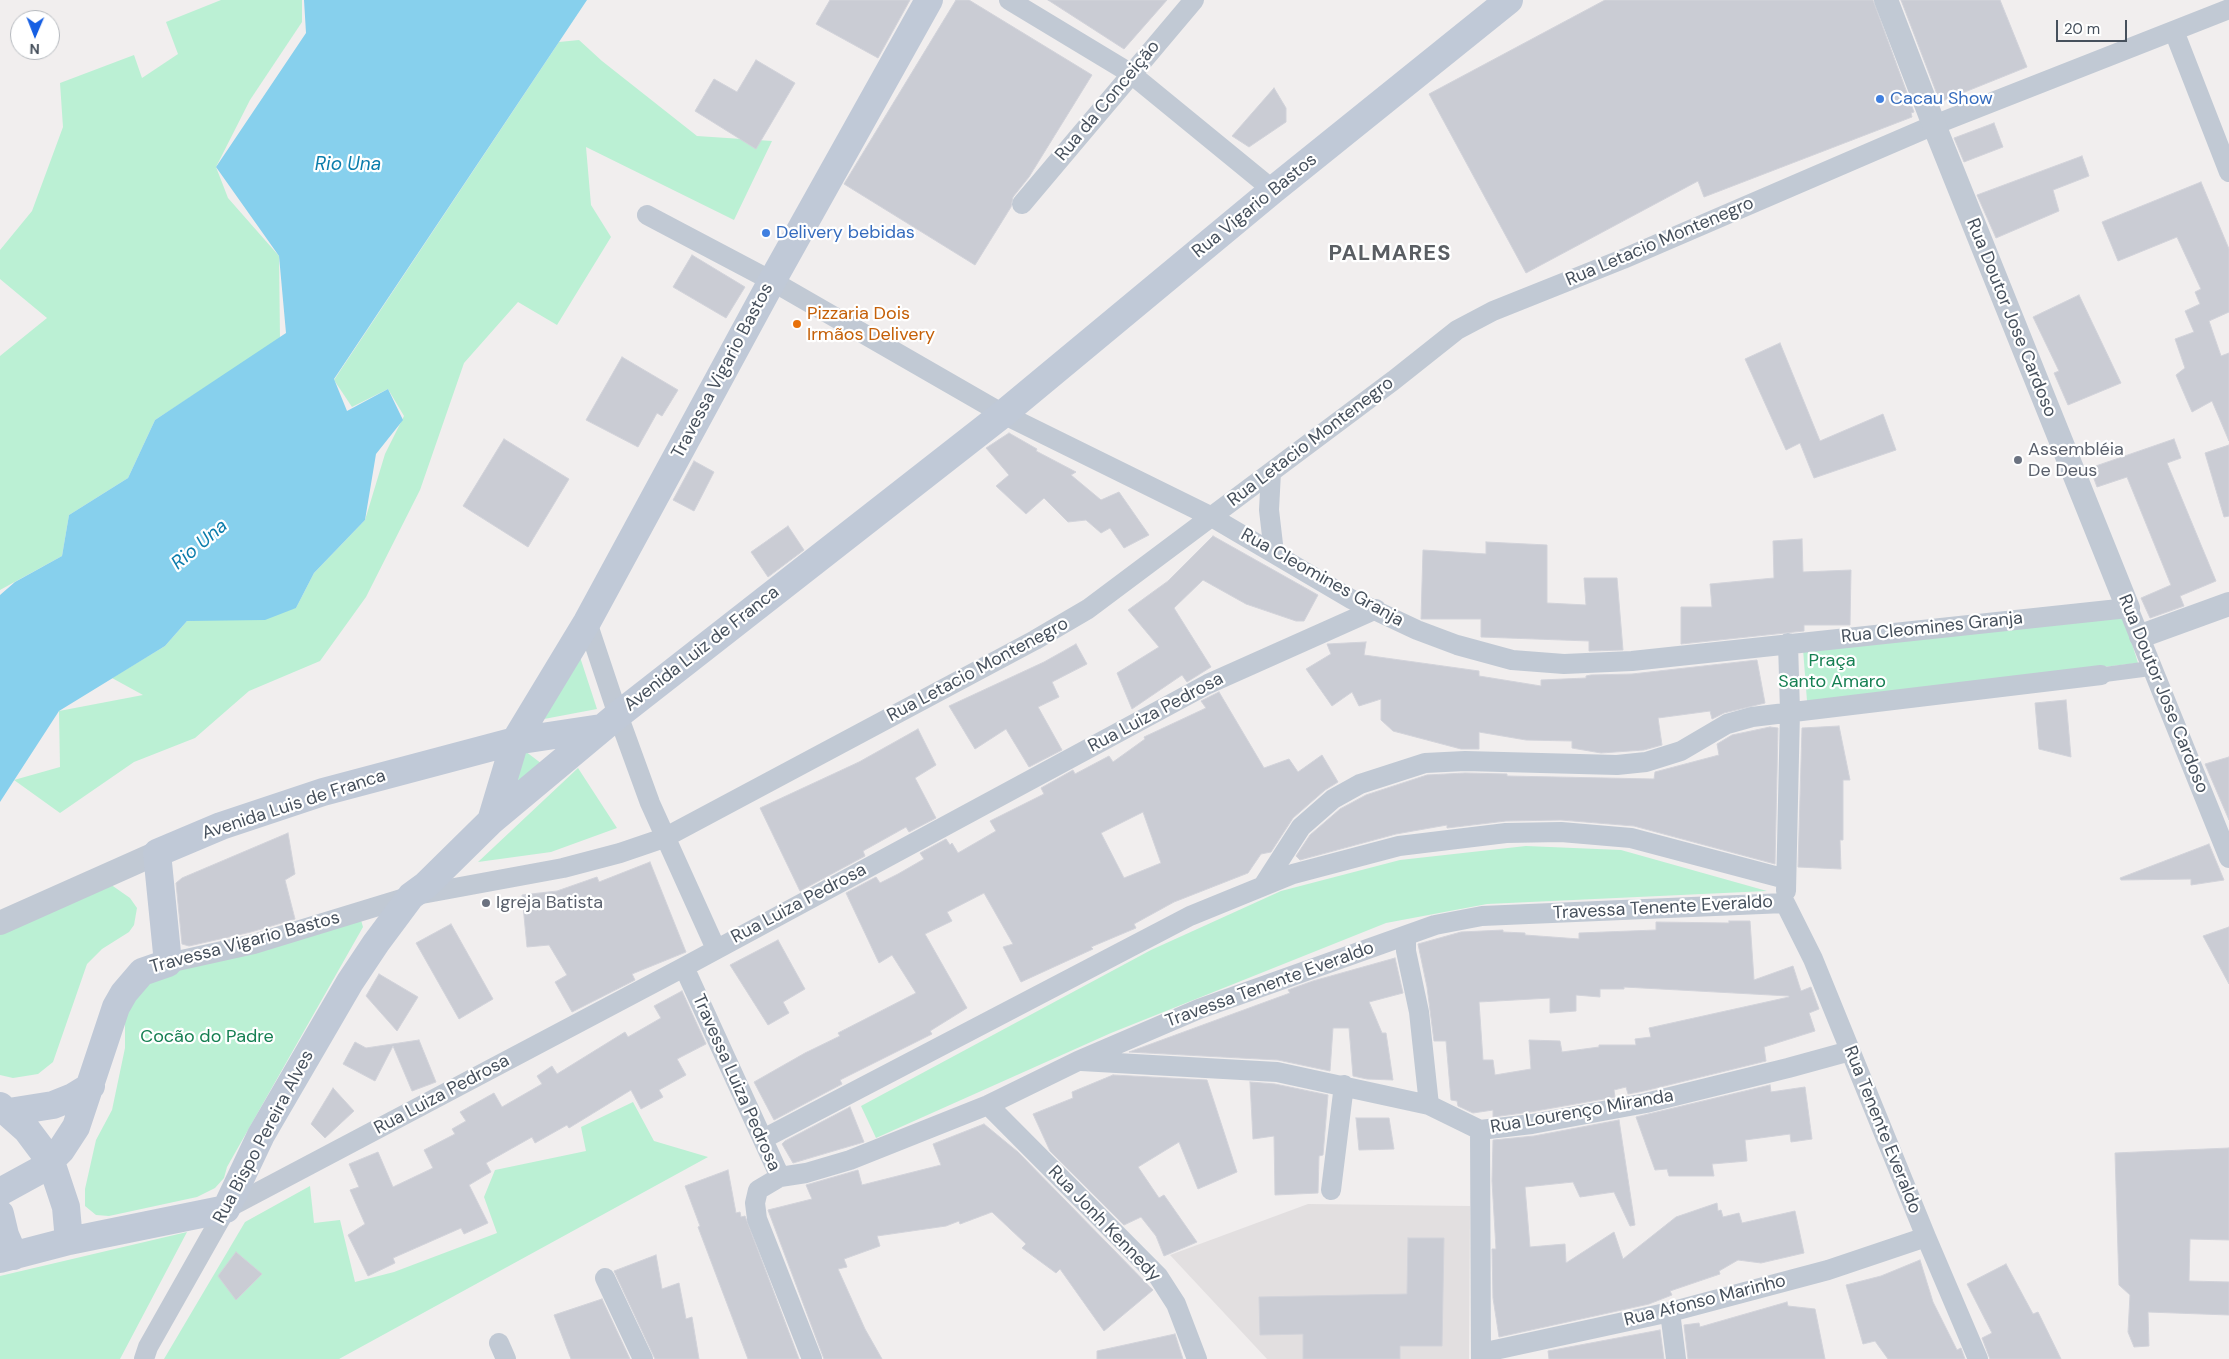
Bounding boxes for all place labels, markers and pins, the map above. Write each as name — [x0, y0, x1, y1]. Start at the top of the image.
place label: Cacau Show — [1890, 88, 1993, 110]
marker: Cacau Show — [1874, 93, 1886, 105]
place label: Delivery bebidas — [776, 222, 915, 244]
marker: Delivery bebidas — [760, 227, 772, 239]
place label: Pizzaria Dois Irmãos Delivery — [807, 303, 935, 346]
marker: Pizzaria Dois Irmãos Delivery — [791, 318, 803, 330]
place label: Assembléia De Deus — [2028, 439, 2124, 482]
marker: Assembléia De Deus — [2012, 454, 2024, 466]
place label: Igreja Batista — [496, 892, 603, 914]
marker: Igreja Batista — [480, 897, 492, 909]

